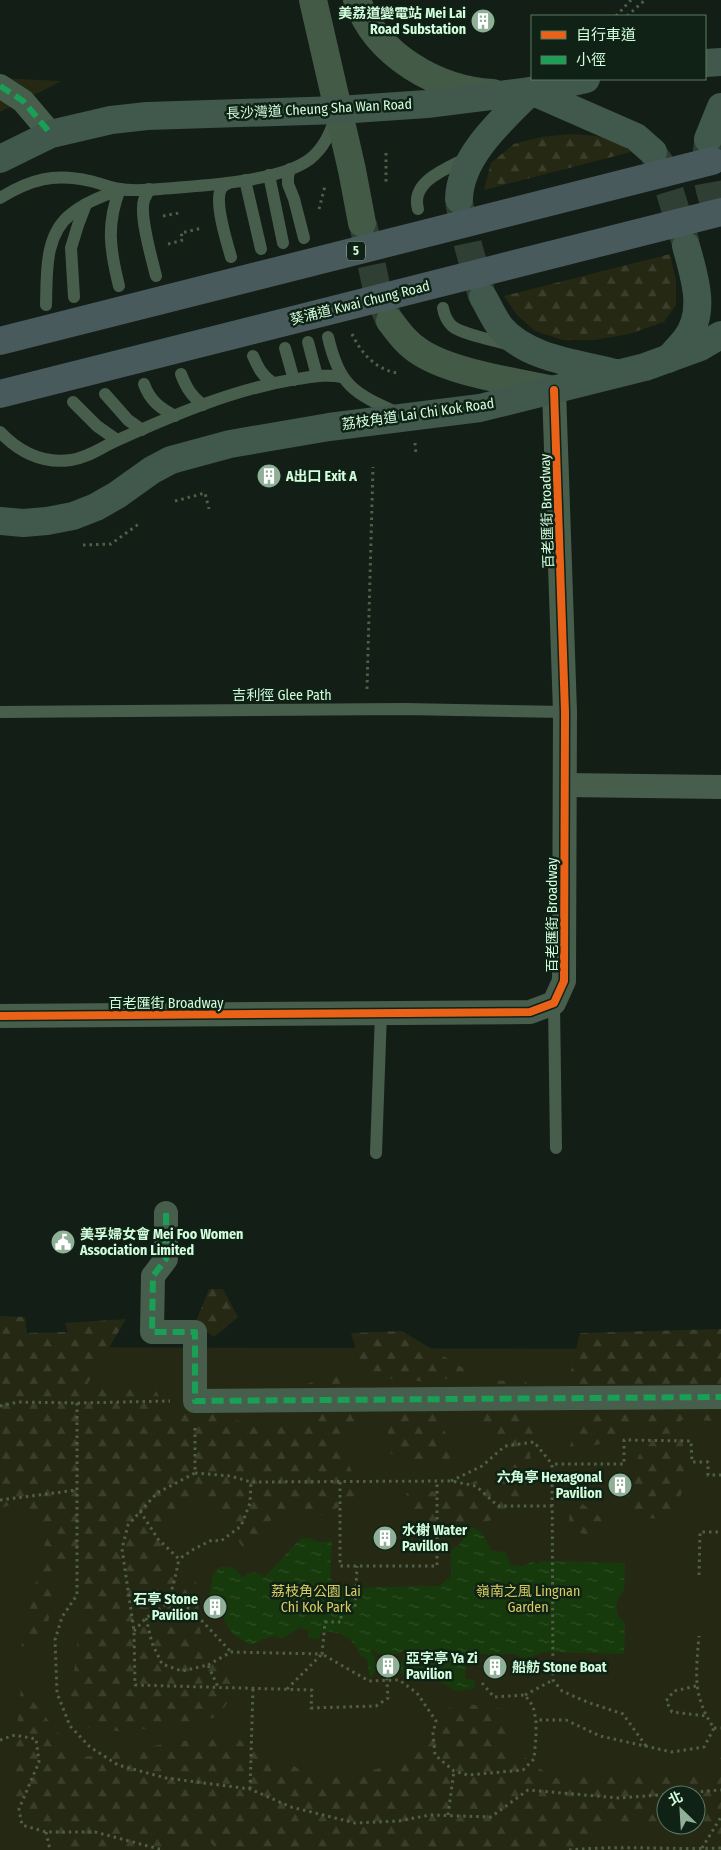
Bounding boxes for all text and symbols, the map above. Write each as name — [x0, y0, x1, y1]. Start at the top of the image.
place label: 美荔道變電站 Mei Lai Road Substation — [338, 5, 466, 38]
building icon: 美荔道變電站 Mei Lai Road Substation — [470, 8, 496, 34]
legend — [531, 15, 706, 80]
text: 自行車道 — [576, 26, 636, 44]
text: 小徑 — [576, 51, 606, 69]
street label: 長沙灣道 Cheung Sha Wan Road — [226, 96, 412, 122]
road number: 5 — [347, 242, 365, 260]
street label: 葵涌道 Kwai Chung Road — [288, 277, 432, 329]
street label: 荔枝角道 Lai Chi Kok Road — [341, 395, 495, 433]
street label: 百老匯街 Broadway — [536, 453, 558, 569]
building icon: A出口 Exit A — [256, 463, 282, 489]
place label: A出口 Exit A — [285, 468, 357, 485]
street label: 吉利徑 Glee Path — [232, 687, 332, 704]
street label: 百老匯街 Broadway — [544, 857, 561, 972]
street label: 百老匯街 Broadway — [109, 995, 224, 1012]
place label: 美孚婦女會 Mei Foo Women Association Limited — [79, 1226, 243, 1259]
public building icon: 美孚婦女會 Mei Foo Women Association Limited — [50, 1229, 76, 1255]
place label: 六角亭 Hexagonal Pavilion — [496, 1469, 602, 1502]
building icon: 六角亭 Hexagonal Pavilion — [607, 1472, 633, 1498]
place label: 水榭 Water Pavillon — [402, 1522, 468, 1555]
building icon: 水榭 Water Pavillon — [372, 1525, 398, 1551]
park label: 荔枝角公園 Lai Chi Kok Park — [271, 1583, 361, 1616]
park label: 嶺南之風 Lingnan Garden — [476, 1583, 580, 1616]
place label: 石亭 Stone Pavilion — [133, 1591, 198, 1624]
building icon: 石亭 Stone Pavilion — [202, 1594, 228, 1620]
place label: 亞字亭 Ya Zi Pavilion — [406, 1650, 478, 1683]
building icon: 亞字亭 Ya Zi Pavilion — [375, 1653, 401, 1679]
building icon: 船舫 Stone Boat — [482, 1654, 508, 1680]
place label: 船舫 Stone Boat — [512, 1659, 608, 1676]
north arrow — [656, 1785, 706, 1835]
text: 北 — [666, 1788, 686, 1809]

